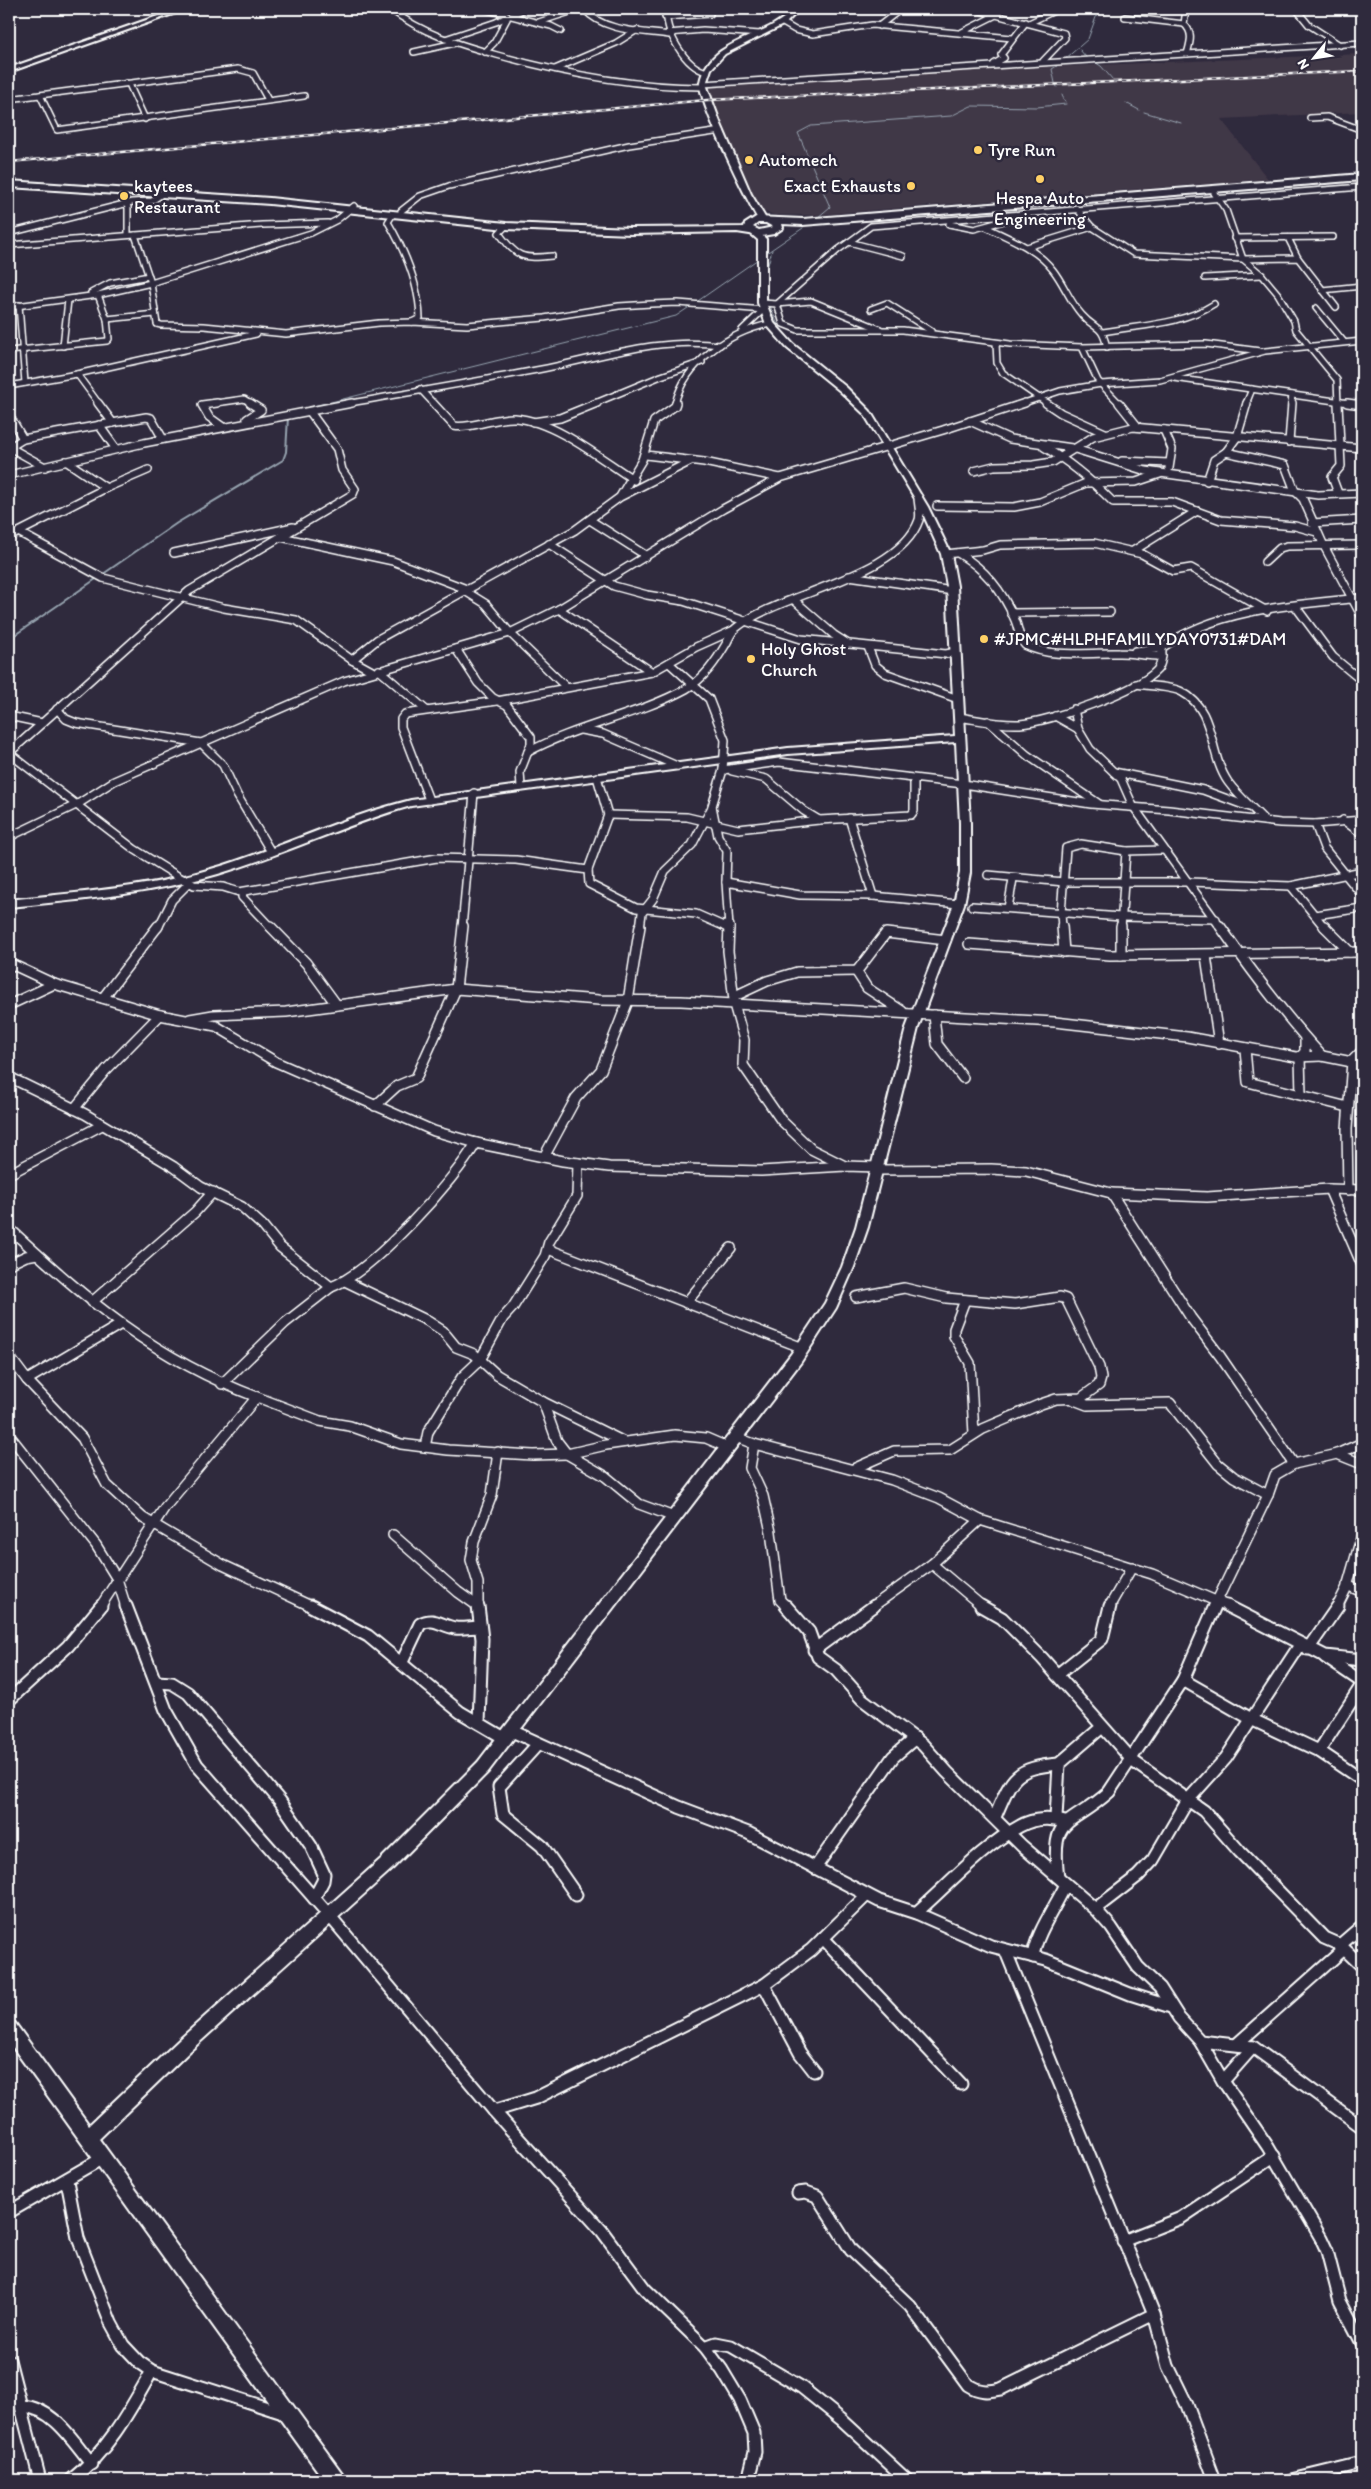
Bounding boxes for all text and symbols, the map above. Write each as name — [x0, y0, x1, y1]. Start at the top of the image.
north arrow — [1288, 32, 1338, 82]
text: N — [1293, 56, 1313, 73]
place label: Tyre Run — [988, 139, 1055, 161]
marker: Tyre Run — [972, 144, 984, 156]
place label: Automech — [759, 149, 838, 171]
marker: Automech — [743, 154, 755, 166]
marker: Hespa Auto Engineering — [1034, 173, 1046, 185]
place label: kaytees Restaurant — [134, 175, 221, 218]
place label: Exact Exhausts — [784, 175, 901, 197]
marker: Exact Exhausts — [905, 180, 917, 192]
place label: Hespa Auto Engineering — [994, 187, 1087, 230]
marker: kaytees Restaurant — [118, 190, 130, 202]
place label: #JPMC#HLPHFAMILYDAY0731#DAM — [994, 628, 1286, 650]
marker: #JPMC#HLPHFAMILYDAY0731#DAM — [978, 633, 990, 645]
place label: Holy Ghost Church — [761, 638, 846, 681]
marker: Holy Ghost Church — [745, 653, 757, 665]

